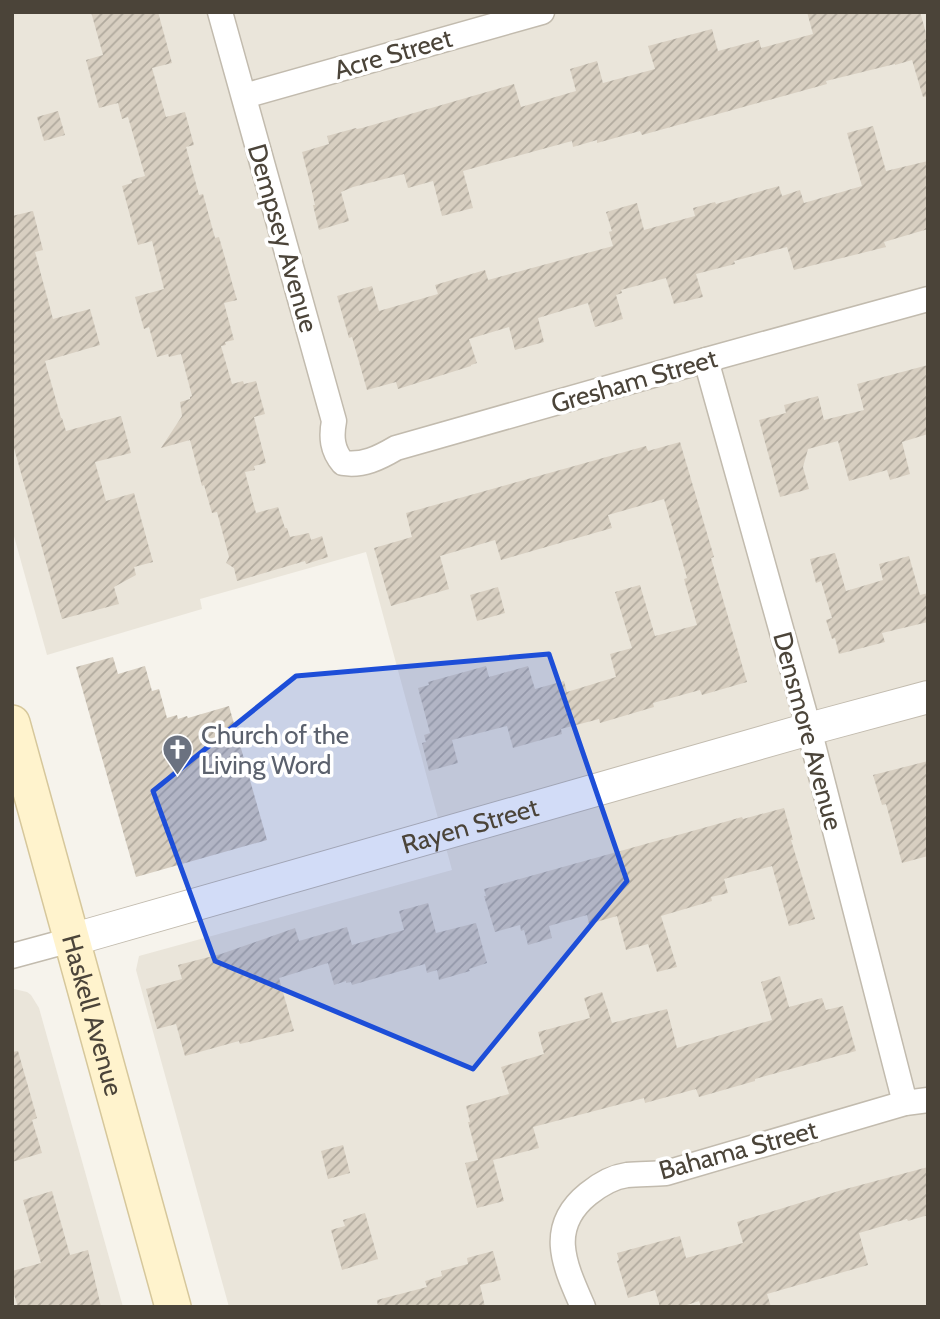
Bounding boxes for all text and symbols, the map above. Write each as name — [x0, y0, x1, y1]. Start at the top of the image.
street label: Acre Street — [330, 22, 456, 86]
street label: Dempsey Avenue — [241, 140, 325, 336]
street label: Gresham Street — [547, 342, 721, 420]
street label: Densmore Avenue — [766, 628, 850, 834]
place label: Church of the Living Word — [201, 719, 349, 781]
church icon: Church of the Living Word — [161, 733, 195, 777]
street label: Rayen Street — [398, 791, 542, 861]
street label: Haskell Avenue — [55, 931, 130, 1100]
street label: Bahama Street — [655, 1113, 821, 1186]

